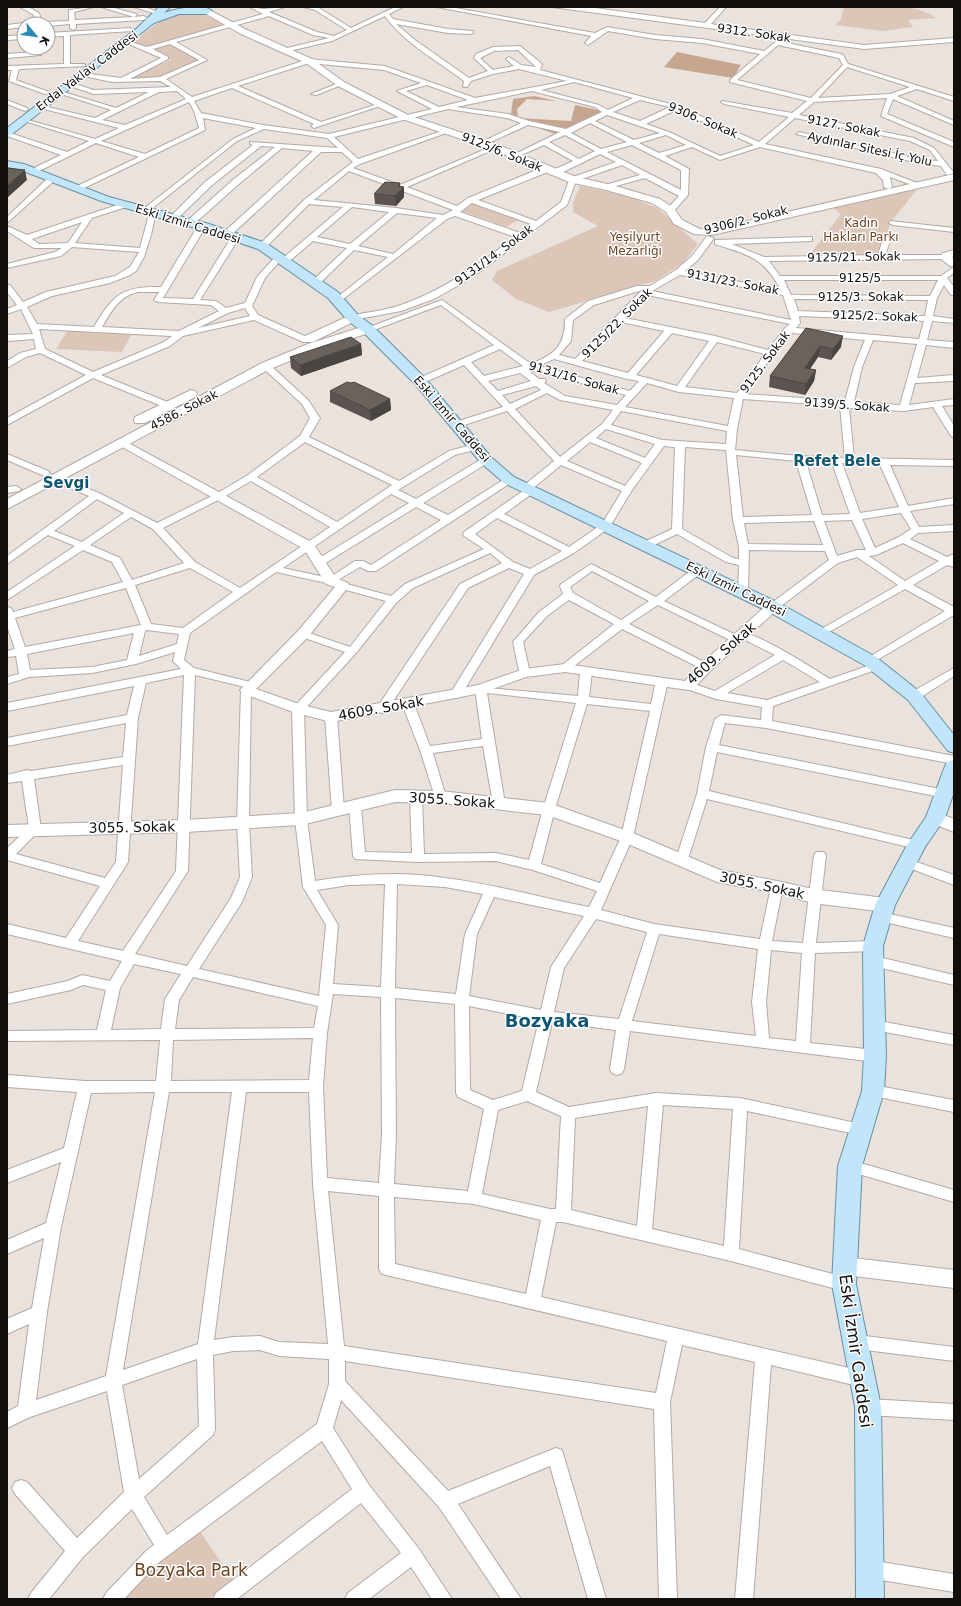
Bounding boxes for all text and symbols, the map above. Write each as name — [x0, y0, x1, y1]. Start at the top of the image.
north arrow — [16, 16, 56, 56]
street label: 9312. Sokak — [716, 21, 792, 45]
street label: Erdal Yaklav Caddesi — [33, 28, 141, 114]
text: K — [36, 34, 52, 48]
street label: 9306. Sokak — [666, 99, 740, 141]
street label: 9127. Sokak — [806, 112, 882, 140]
street label: Aydınlar Sitesi İç Yolu — [806, 128, 934, 169]
street label: 9125/6. Sokak — [460, 129, 544, 175]
street label: Eski İzmir Caddesi — [134, 200, 243, 247]
street label: 9306/2. Sokak — [703, 203, 789, 237]
park label: Kadın Hakları Parkı — [823, 216, 899, 244]
street label: 9131/14. Sokak — [452, 222, 536, 288]
park label: Yeşilyurt Mezarlığı — [608, 230, 662, 258]
street label: 9125/21. Sokak — [807, 249, 901, 265]
street label: 9131/23. Sokak — [686, 266, 780, 298]
street label: 9125/5 — [839, 271, 881, 285]
street label: 9125/22. Sokak — [579, 285, 655, 361]
street label: 9125/3. Sokak — [818, 290, 904, 304]
street label: 9125/2. Sokak — [832, 308, 918, 324]
street label: 9125. Sokak — [737, 328, 793, 396]
street label: 9131/16. Sokak — [527, 358, 621, 398]
street label: Eski İzmir Caddesi — [411, 372, 494, 465]
street label: 4586. Sokak — [148, 387, 220, 433]
street label: 9139/5. Sokak — [804, 395, 890, 415]
district label: Refet Bele — [793, 452, 881, 470]
district label: Sevgi — [43, 474, 89, 492]
street label: Eski İzmir Caddesi — [684, 558, 789, 619]
street label: 4609. Sokak — [683, 618, 760, 687]
street label: 4609. Sokak — [337, 692, 426, 723]
street label: 3055. Sokak — [408, 789, 497, 811]
street label: 3055. Sokak — [89, 818, 176, 836]
street label: 3055. Sokak — [718, 868, 807, 902]
district label: Bozyaka — [505, 1010, 589, 1031]
street label: Eski İzmir Caddesi — [835, 1273, 877, 1429]
park label: Bozyaka Park — [134, 1560, 248, 1580]

